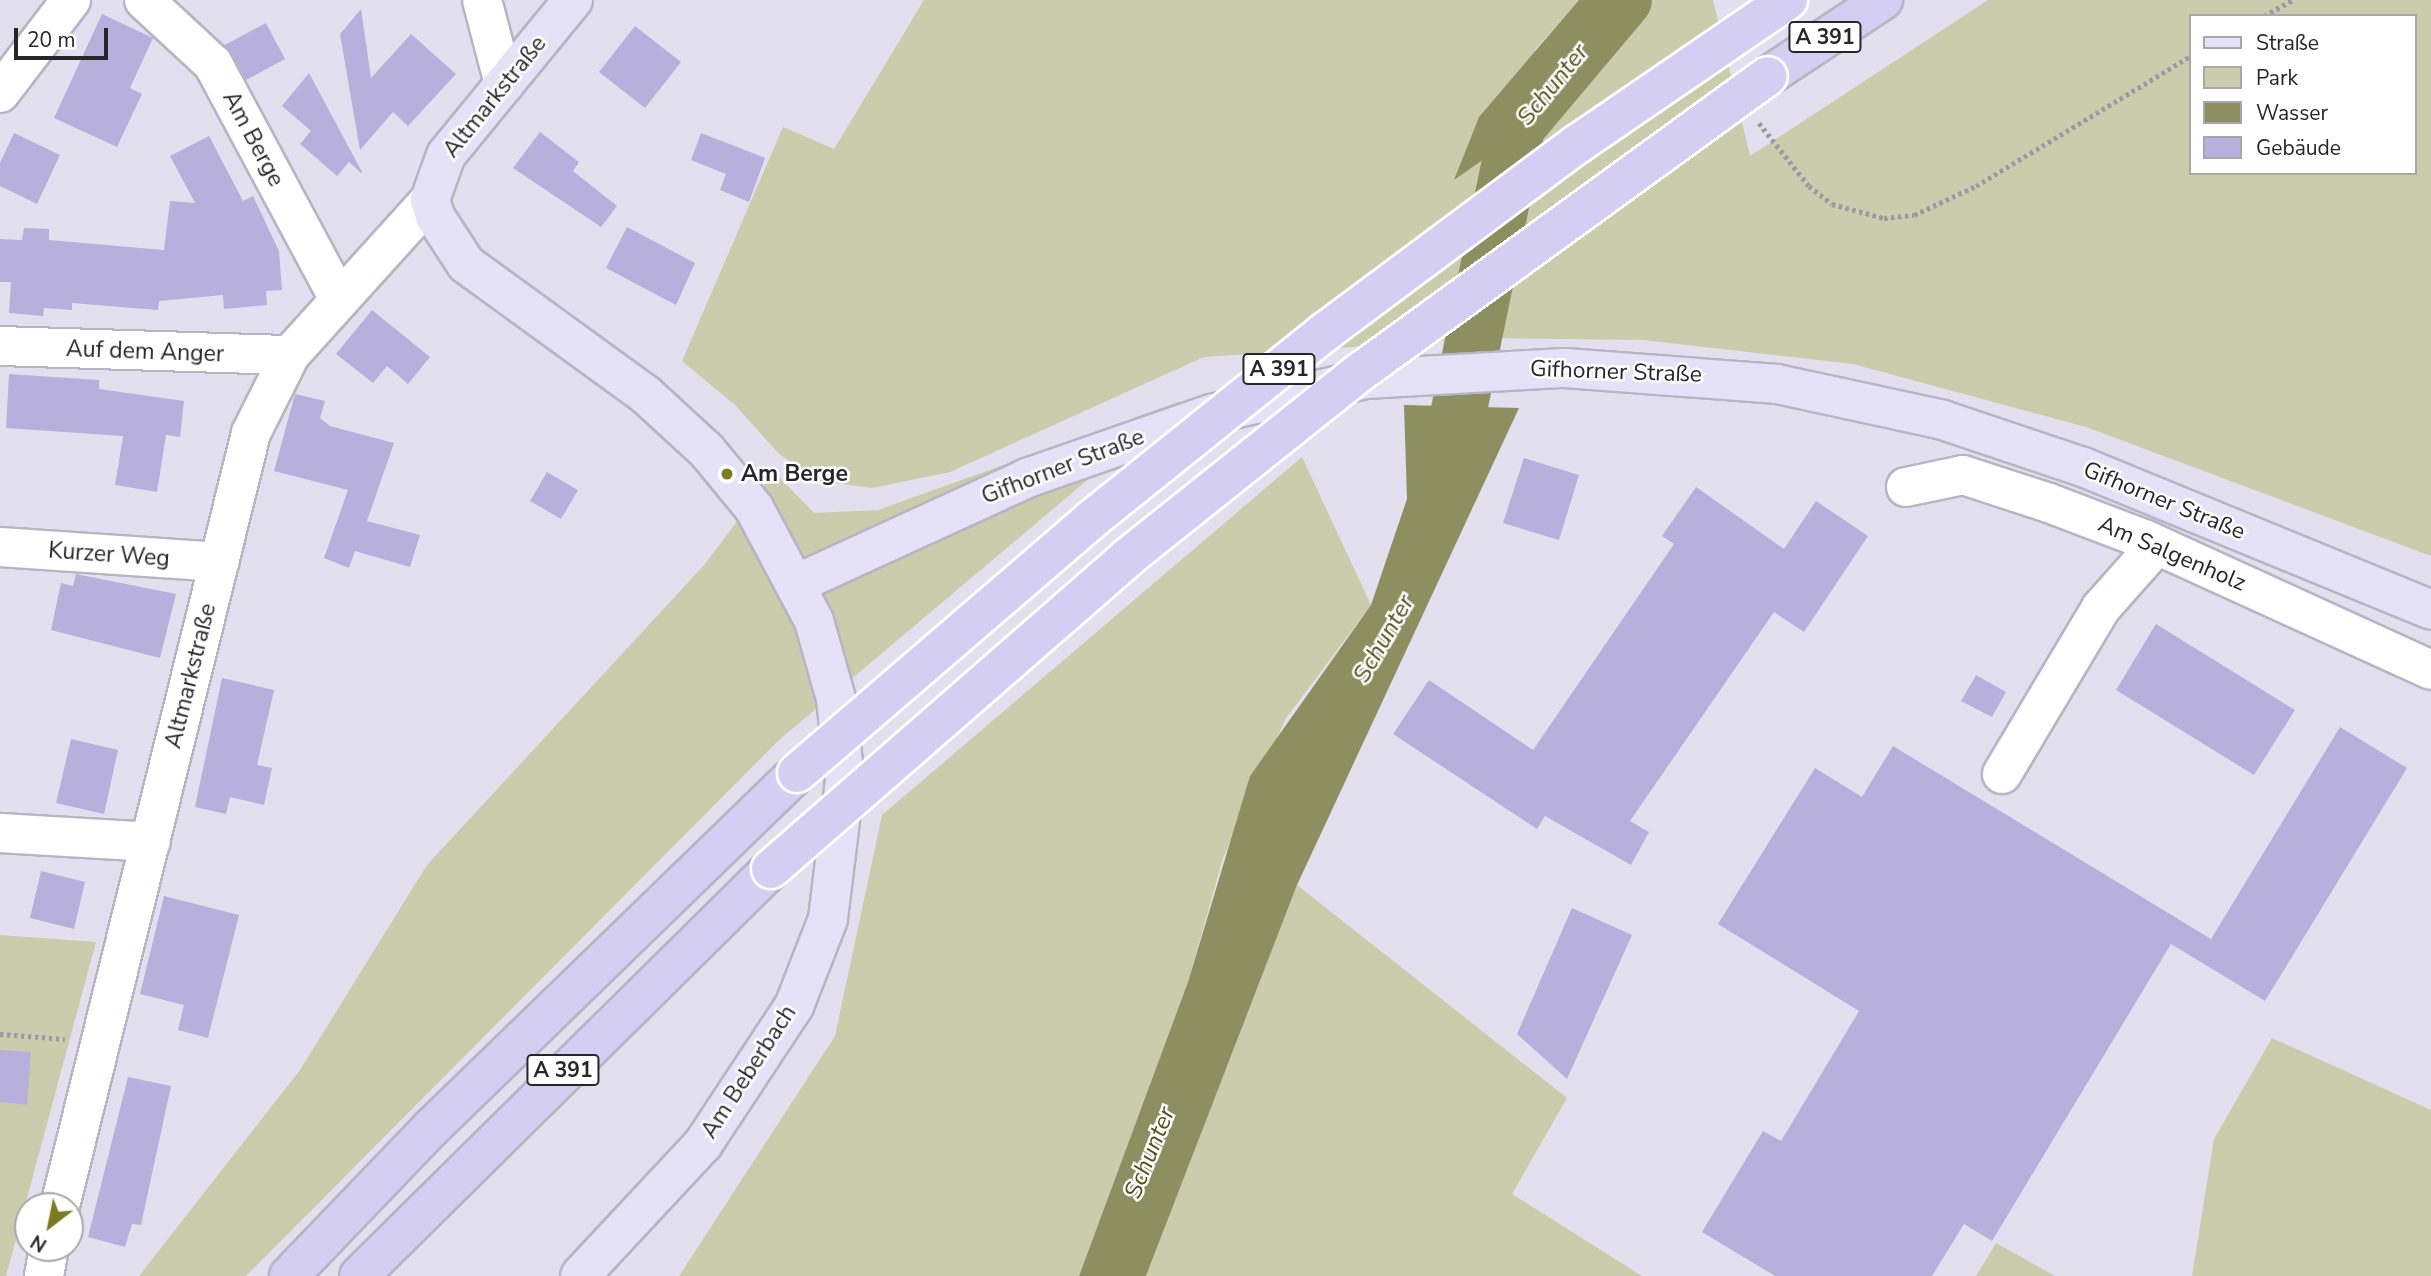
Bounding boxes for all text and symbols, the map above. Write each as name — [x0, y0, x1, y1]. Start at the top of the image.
scale bar — [18, 14, 112, 58]
legend — [2190, 14, 2417, 175]
road number: A 391 — [1788, 20, 1862, 54]
text: 20 m — [27, 26, 76, 54]
text: Straße — [2256, 29, 2319, 57]
street label: Altmarkstraße — [438, 31, 552, 163]
water label: Schunter — [1512, 39, 1594, 131]
text: Park — [2256, 64, 2298, 92]
street label: Am Berge — [216, 87, 290, 191]
text: Wasser — [2256, 99, 2328, 127]
text: Gebäude — [2256, 134, 2341, 162]
street label: Auf dem Anger — [65, 335, 225, 369]
road number: A 391 — [1242, 352, 1316, 386]
street label: Gifhorner Straße — [1530, 355, 1702, 389]
street label: Gifhorner Straße — [978, 423, 1148, 511]
street label: Gifhorner Straße — [2079, 456, 2249, 546]
place label: Am Berge — [741, 460, 848, 488]
marker: Am Berge — [719, 466, 735, 482]
street label: Am Salgenholz — [2094, 511, 2250, 597]
street label: Kurzer Weg — [47, 537, 171, 573]
water label: Schunter — [1347, 590, 1421, 688]
street label: Altmarkstraße — [160, 601, 222, 751]
street label: Am Beberbach — [696, 1000, 802, 1144]
road number: A 391 — [526, 1052, 600, 1088]
water label: Schunter — [1119, 1103, 1181, 1203]
north arrow — [14, 1192, 84, 1262]
text: N — [26, 1228, 52, 1258]

